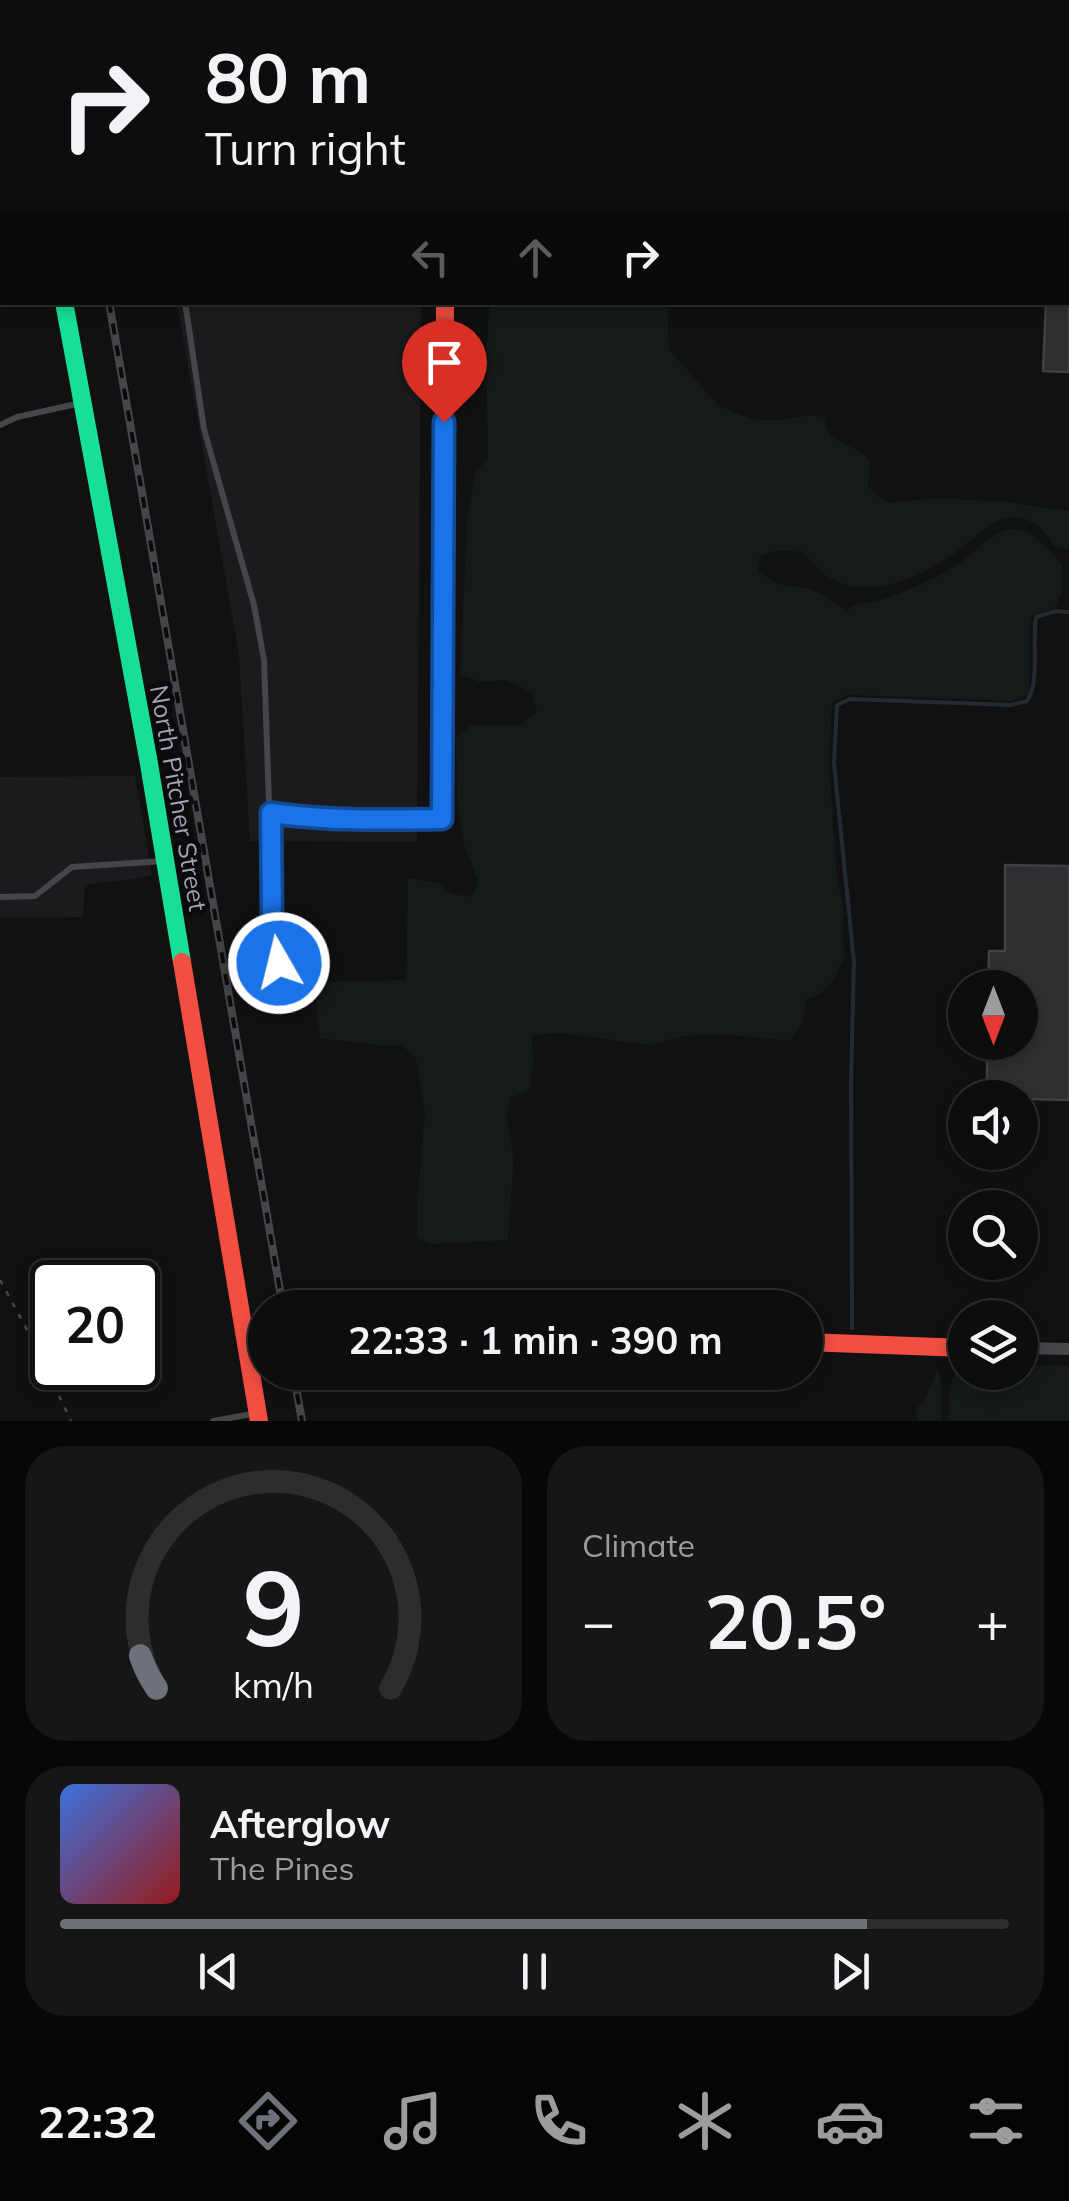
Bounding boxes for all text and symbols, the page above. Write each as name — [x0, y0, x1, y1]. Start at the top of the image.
text: 80 m — [205, 33, 371, 121]
icon: right — [40, 40, 170, 170]
text: Turn right — [205, 120, 406, 176]
icon: left — [403, 230, 458, 285]
icon: ahead — [508, 230, 563, 285]
icon: right — [613, 230, 668, 285]
pin — [402, 320, 487, 423]
icon: arrive — [417, 335, 472, 390]
street label: North Pitcher Street — [144, 683, 214, 914]
position arrow — [227, 911, 331, 1015]
north arrow — [948, 970, 1038, 1060]
map controls — [948, 970, 1038, 1390]
button: sound — [948, 1080, 1038, 1170]
button: search — [948, 1190, 1038, 1280]
speed limit sign: 20 — [30, 1260, 160, 1390]
button: layers — [948, 1300, 1038, 1390]
text: 22:33 · 1 min · 390 m — [348, 1316, 723, 1364]
text: Climate — [582, 1525, 695, 1565]
text: 9 — [242, 1541, 305, 1672]
text: 20.5° — [704, 1574, 887, 1668]
text: − — [582, 1587, 615, 1656]
text: + — [976, 1587, 1009, 1656]
text: km/h — [233, 1662, 314, 1707]
text: Afterglow — [210, 1800, 390, 1848]
text: The Pines — [210, 1848, 354, 1888]
icon: previous — [191, 1944, 246, 1999]
icon: pause — [507, 1944, 562, 1999]
icon: next — [823, 1944, 878, 1999]
icon: directions — [233, 2086, 303, 2156]
icon: music — [378, 2086, 448, 2156]
icon: phone — [524, 2086, 594, 2156]
icon: climate — [670, 2086, 740, 2156]
icon: car — [815, 2086, 885, 2156]
icon: filters — [961, 2086, 1031, 2156]
text: 22:32 — [38, 2093, 157, 2149]

